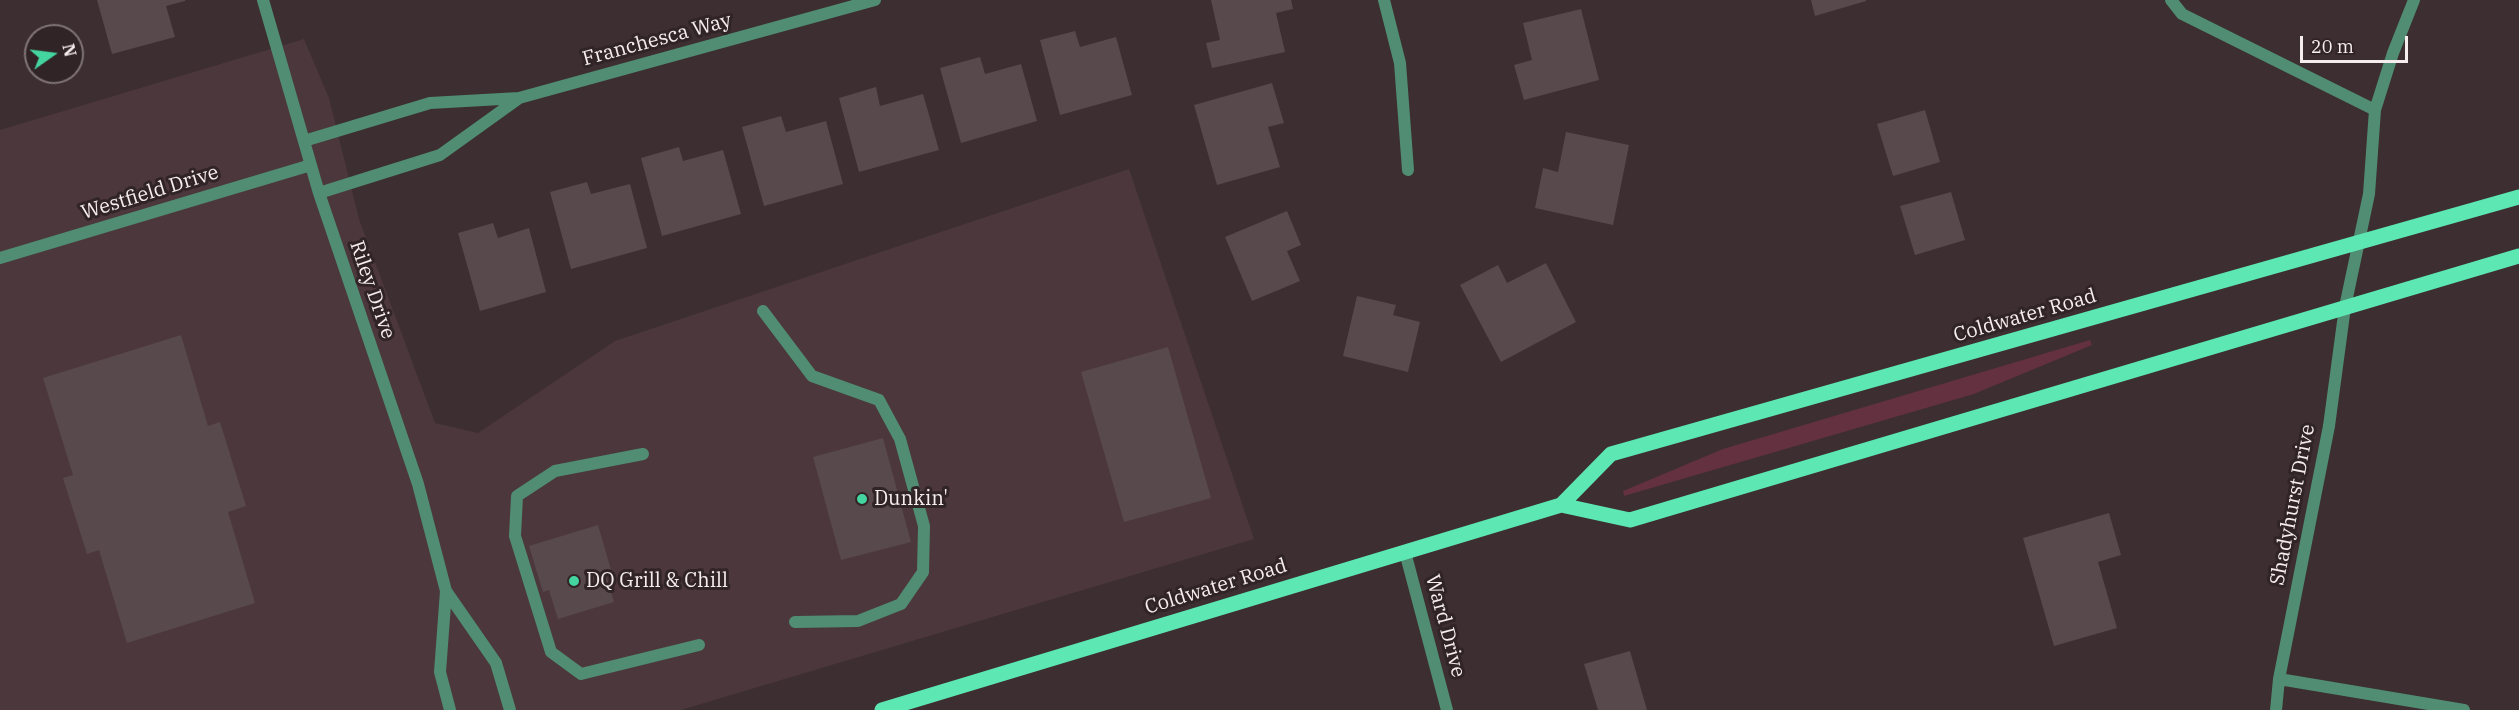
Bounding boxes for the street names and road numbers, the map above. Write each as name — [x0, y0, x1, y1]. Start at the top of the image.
street label: Franchesca Way — [580, 9, 734, 71]
street label: Westfield Drive — [78, 161, 222, 225]
street label: Riley Drive — [344, 238, 400, 342]
street label: Coldwater Road — [1951, 284, 2099, 348]
street label: Shadyhurst Drive — [2266, 422, 2320, 588]
street label: Coldwater Road — [1142, 554, 1290, 620]
street label: Ward Drive — [1420, 572, 1470, 680]

